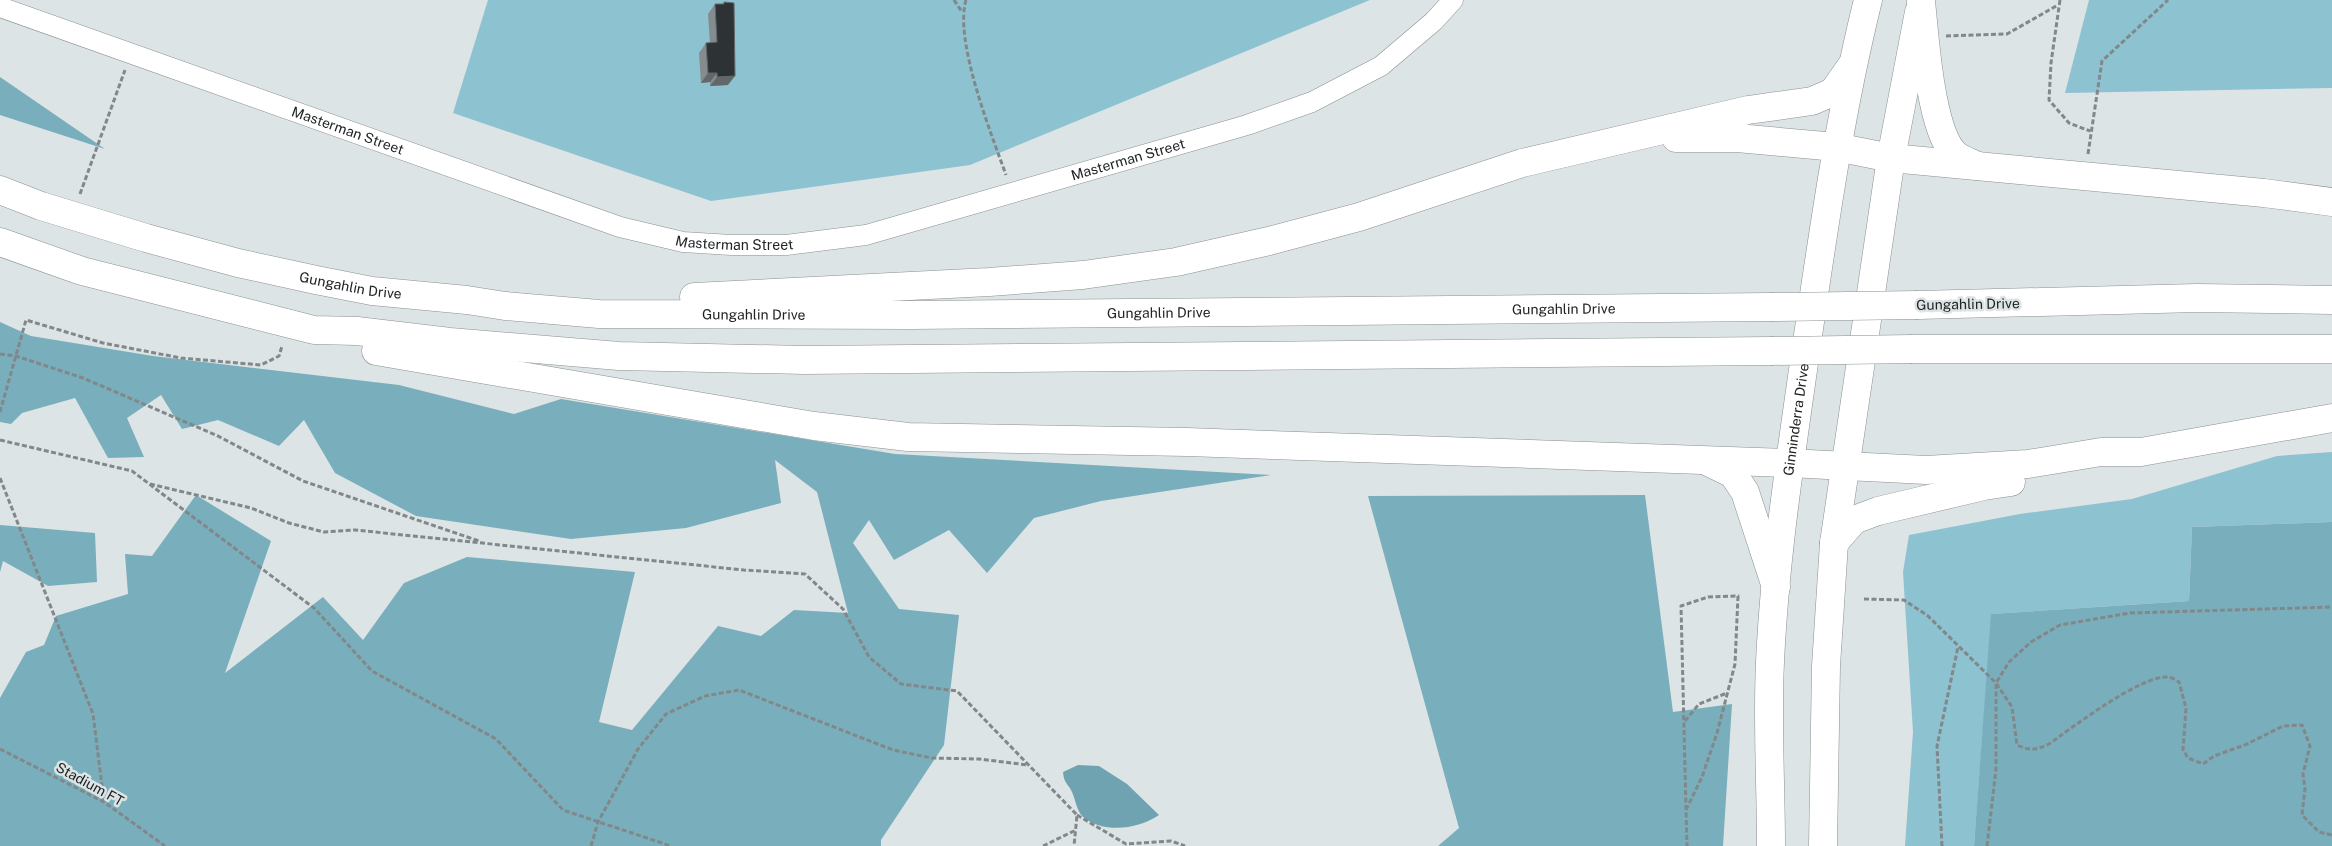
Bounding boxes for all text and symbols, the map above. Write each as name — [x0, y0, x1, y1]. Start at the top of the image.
street label: Masterman Street — [290, 103, 406, 158]
street label: Masterman Street — [1069, 135, 1187, 183]
street label: Masterman Street — [674, 232, 794, 253]
street label: Gungahlin Drive — [298, 269, 403, 302]
street label: Gungahlin Drive — [1916, 295, 2020, 313]
street label: Gungahlin Drive — [1512, 300, 1616, 317]
street label: Gungahlin Drive — [1107, 304, 1211, 321]
street label: Gungahlin Drive — [702, 306, 806, 323]
street label: Ginninderra Drive — [1780, 362, 1812, 477]
street label: Stadium FT — [53, 759, 127, 809]

